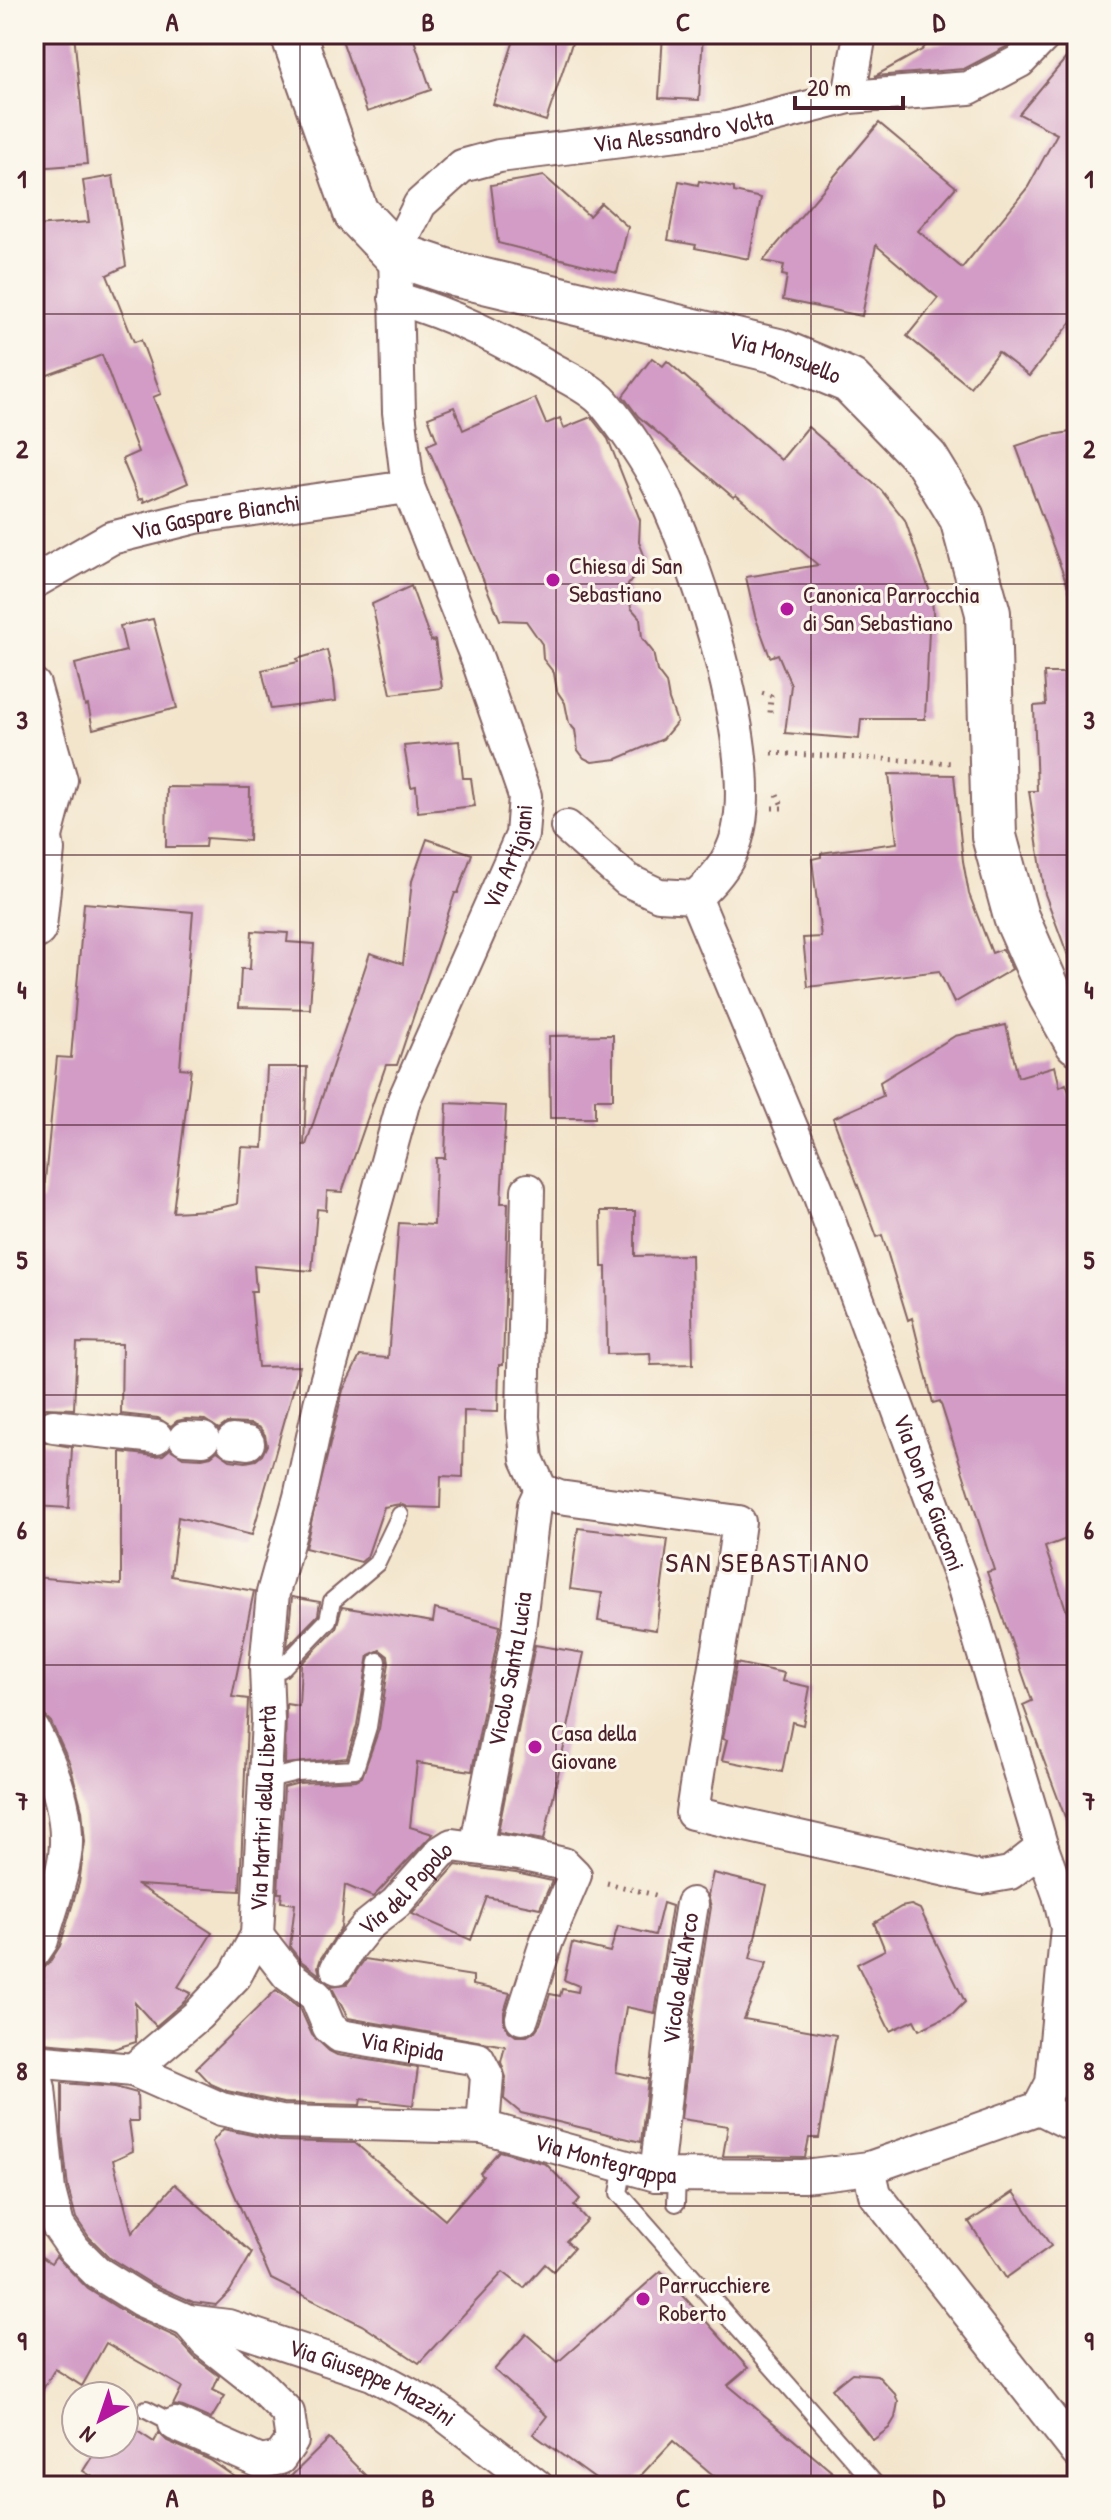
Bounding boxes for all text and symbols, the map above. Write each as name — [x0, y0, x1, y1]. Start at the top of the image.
text: A — [166, 4, 179, 39]
text: B — [421, 4, 435, 39]
text: C — [676, 4, 690, 39]
text: D — [933, 4, 946, 39]
scale bar — [795, 60, 903, 110]
text: 20 m — [807, 71, 851, 103]
street label: Via Alessandro Volta — [591, 100, 776, 159]
text: 1 — [17, 161, 27, 196]
text: 1 — [1084, 161, 1094, 196]
street label: Via Monsuello — [726, 323, 847, 391]
text: 2 — [16, 431, 29, 466]
text: 2 — [1083, 431, 1096, 466]
street label: Via Gaspare Bianchi — [128, 485, 302, 547]
place label: Chiesa di San Sebastiano — [569, 549, 683, 609]
marker: Chiesa di San Sebastiano — [544, 571, 562, 589]
place label: Canonica Parrocchia di San Sebastiano — [803, 578, 979, 638]
marker: Canonica Parrocchia di San Sebastiano — [778, 600, 796, 618]
text: 3 — [16, 702, 28, 737]
text: 3 — [1083, 702, 1095, 737]
street label: Via Artigiani — [474, 803, 539, 914]
text: 4 — [17, 972, 27, 1007]
text: 4 — [1084, 972, 1094, 1007]
text: 5 — [17, 1242, 28, 1277]
text: 5 — [1084, 1242, 1095, 1277]
street label: Via Don De Giacomi — [886, 1409, 973, 1575]
text: 6 — [17, 1512, 28, 1547]
text: 6 — [1084, 1512, 1095, 1547]
district label: SAN SEBASTIANO — [665, 1543, 871, 1581]
street label: Vicolo Santa Lucia — [479, 1590, 538, 1749]
street label: Via Martiri della Libertà — [241, 1705, 283, 1912]
place label: Casa della Giovane — [551, 1716, 636, 1776]
marker: Casa della Giovane — [526, 1738, 544, 1756]
text: 7 — [15, 1783, 29, 1818]
text: 7 — [1082, 1783, 1096, 1818]
street label: Via del Popolo — [351, 1832, 458, 1942]
street label: Vicolo dell'Arco — [654, 1910, 705, 2046]
street label: Via Ripida — [358, 2023, 446, 2068]
text: 8 — [16, 2053, 28, 2088]
text: 8 — [1083, 2053, 1095, 2088]
street label: Via Montegrappa — [531, 2125, 676, 2190]
place label: Parrucchiere Roberto — [659, 2268, 771, 2328]
marker: Parrucchiere Roberto — [634, 2290, 652, 2308]
text: 9 — [17, 2323, 27, 2358]
text: 9 — [1084, 2323, 1094, 2358]
street label: Via Giuseppe Mazzini — [285, 2330, 463, 2433]
north arrow — [60, 2380, 140, 2460]
text: N — [73, 2420, 101, 2451]
text: A — [166, 2480, 179, 2515]
text: B — [421, 2480, 435, 2515]
text: C — [676, 2480, 690, 2515]
text: D — [933, 2480, 946, 2515]

